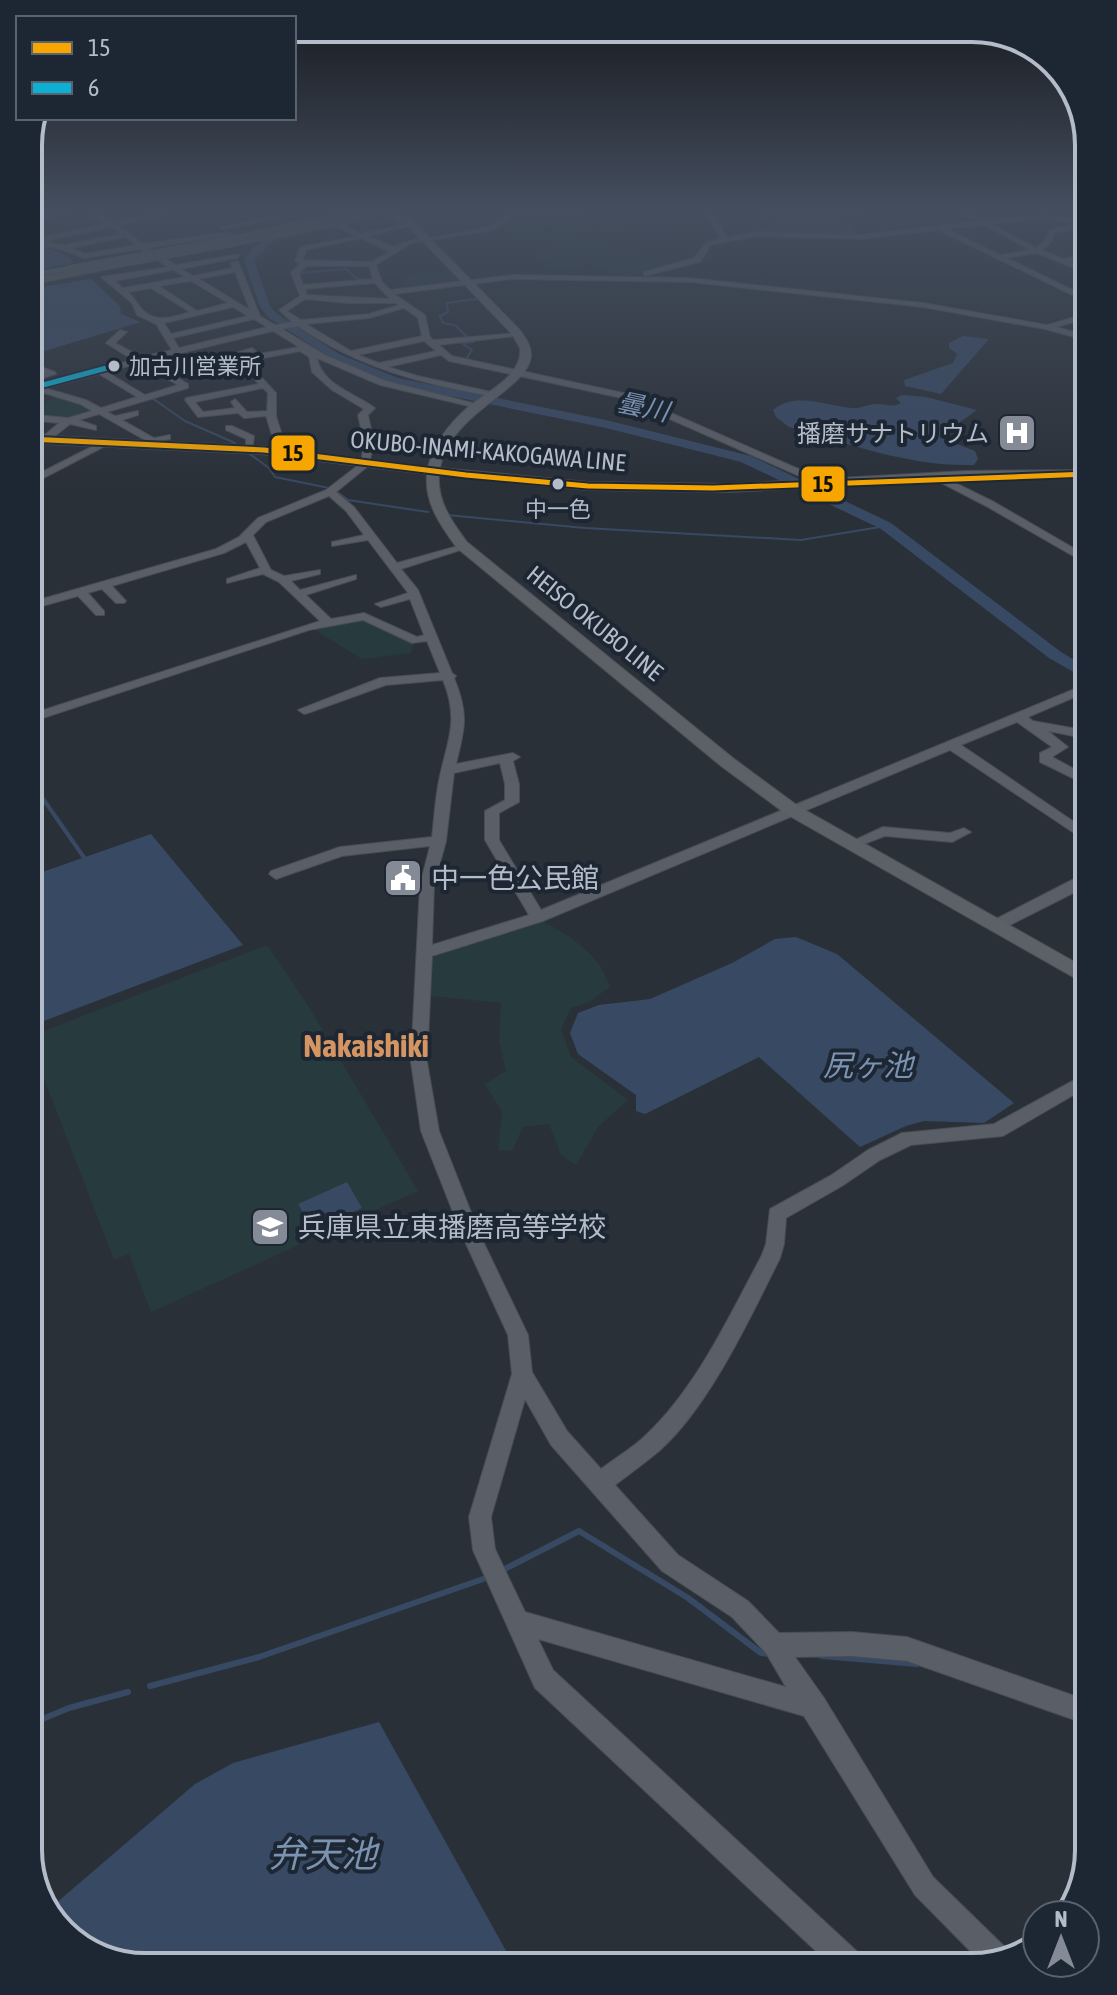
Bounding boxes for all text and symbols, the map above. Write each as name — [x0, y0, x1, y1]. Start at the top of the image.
legend — [16, 16, 296, 120]
text: 15 — [88, 34, 111, 61]
text: 6 — [88, 74, 99, 101]
place label: 加古川営業所 — [129, 353, 261, 379]
marker: 加古川営業所 — [106, 358, 122, 374]
water label: 曇川 — [614, 387, 674, 428]
hospital icon: 播磨サナトリウム — [996, 412, 1038, 454]
place label: 播磨サナトリウム — [797, 420, 989, 447]
street label: OKUBO-INAMI-KAKOGAWA LINE — [349, 426, 627, 476]
line badge: 15 — [270, 434, 316, 472]
text: 15 — [283, 440, 303, 466]
line badge: 15 — [800, 465, 846, 503]
text: 15 — [813, 471, 833, 497]
marker: 中一色 — [550, 476, 566, 492]
place label: 中一色 — [525, 496, 591, 522]
street label: HEISO OKUBO LINE — [522, 560, 668, 686]
public building icon: 中一色公民館 — [382, 857, 424, 899]
place label: 中一色公民館 — [431, 862, 599, 894]
district label: Nakaishiki — [303, 1027, 429, 1064]
water label: 尻ヶ池 — [823, 1048, 916, 1082]
school or university icon: 兵庫県立東播磨高等学校 — [249, 1206, 291, 1248]
place label: 兵庫県立東播磨高等学校 — [298, 1211, 606, 1243]
water label: 弁天池 — [269, 1833, 380, 1875]
north arrow — [1021, 1899, 1101, 1979]
text: N — [1055, 1906, 1067, 1932]

